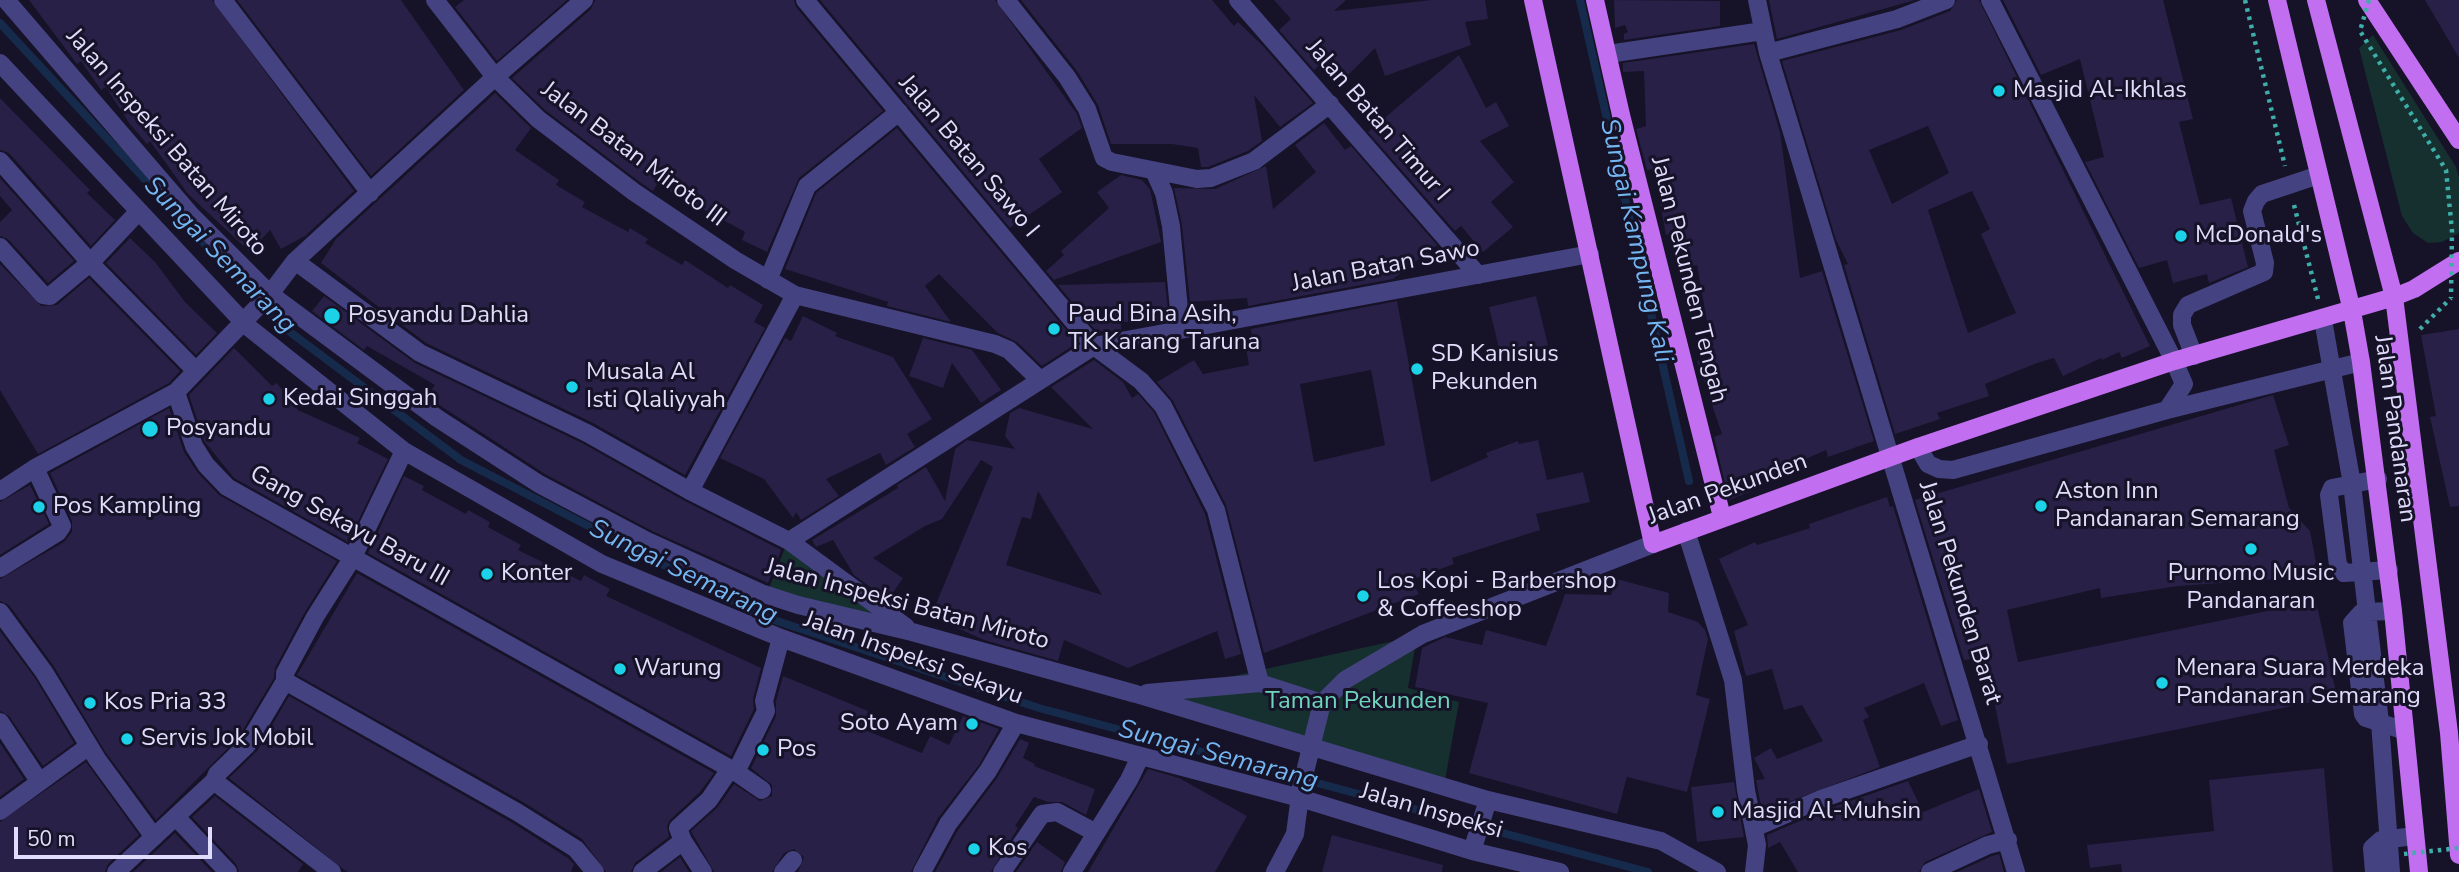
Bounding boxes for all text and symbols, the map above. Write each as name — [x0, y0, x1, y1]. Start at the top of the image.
street label: Jalan Inspeksi Batan Miroto — [59, 23, 273, 263]
street label: Jalan Batan Timur I — [1299, 34, 1455, 208]
street label: Jalan Batan Sawo I — [892, 70, 1044, 244]
street label: Jalan Batan Miroto III — [535, 76, 731, 234]
place label: Masjid Al-Ikhlas — [2013, 77, 2187, 105]
marker: Masjid Al-Ikhlas — [1991, 83, 2007, 99]
water label: Sungai Kampung Kali — [1592, 116, 1678, 366]
street label: Jalan Pekunden Tengah — [1643, 154, 1733, 406]
water label: Sungai Semarang — [136, 171, 302, 341]
place label: McDonald's — [2195, 222, 2322, 250]
marker: McDonald's — [2173, 228, 2189, 244]
street label: Jalan Batan Sawo — [1290, 235, 1482, 299]
place label: Paud Bina Asih, TK Karang Taruna — [1068, 301, 1260, 357]
place label: Posyandu Dahlia — [348, 302, 529, 330]
marker: Posyandu Dahlia — [322, 306, 342, 326]
marker: Paud Bina Asih, TK Karang Taruna — [1046, 321, 1062, 337]
street label: Jalan Pandanaran — [2367, 333, 2421, 525]
place label: SD Kanisius Pekunden — [1431, 341, 1559, 397]
place label: Musala Al Isti Qlaliyyah — [586, 359, 726, 415]
marker: SD Kanisius Pekunden — [1409, 361, 1425, 377]
marker: Musala Al Isti Qlaliyyah — [564, 379, 580, 395]
place label: Kedai Singgah — [283, 385, 437, 413]
marker: Kedai Singgah — [261, 391, 277, 407]
place label: Posyandu — [166, 415, 271, 443]
marker: Posyandu — [140, 419, 160, 439]
street label: Jalan Pekunden — [1645, 448, 1811, 532]
street label: Gang Sekayu Baru III — [244, 460, 454, 594]
street label: Jalan Pekunden Barat — [1911, 478, 2007, 708]
place label: Aston Inn Pandanaran Semarang — [2055, 478, 2300, 534]
place label: Pos Kampling — [53, 493, 201, 521]
marker: Aston Inn Pandanaran Semarang — [2033, 498, 2049, 514]
marker: Pos Kampling — [31, 499, 47, 515]
water label: Sungai Semarang — [584, 514, 782, 632]
marker: Purnomo Music Pandanaran — [2243, 541, 2259, 557]
street label: Jalan Inspeksi Batan Miroto — [762, 553, 1052, 657]
place label: Konter — [501, 560, 572, 588]
place label: Purnomo Music Pandanaran — [2168, 560, 2334, 616]
marker: Konter — [479, 566, 495, 582]
place label: Los Kopi - Barbershop & Coffeeshop — [1377, 568, 1616, 624]
marker: Los Kopi - Barbershop & Coffeeshop — [1355, 588, 1371, 604]
street label: Jalan Inspeksi Sekayu — [800, 606, 1026, 712]
place label: Warung — [634, 655, 722, 683]
place label: Menara Suara Merdeka Pandanaran Semarang — [2176, 655, 2424, 711]
marker: Warung — [612, 661, 628, 677]
marker: Menara Suara Merdeka Pandanaran Semarang — [2154, 675, 2170, 691]
park label: Taman Pekunden — [1265, 688, 1451, 716]
place label: Kos Pria 33 — [104, 689, 227, 717]
marker: Kos Pria 33 — [82, 695, 98, 711]
place label: Soto Ayam — [840, 710, 958, 738]
water label: Sungai Semarang — [1115, 714, 1321, 798]
marker: Soto Ayam — [964, 716, 980, 732]
place label: Servis Jok Mobil — [141, 725, 313, 753]
marker: Servis Jok Mobil — [119, 731, 135, 747]
place label: Pos — [777, 736, 817, 764]
marker: Pos — [755, 742, 771, 758]
street label: Jalan Inspeksi — [1356, 778, 1506, 846]
place label: Masjid Al-Muhsin — [1732, 798, 1921, 826]
marker: Masjid Al-Muhsin — [1710, 804, 1726, 820]
scale bar — [18, 812, 215, 856]
text: 50 m — [27, 825, 76, 853]
place label: Kos — [988, 835, 1028, 863]
marker: Kos — [966, 841, 982, 857]

